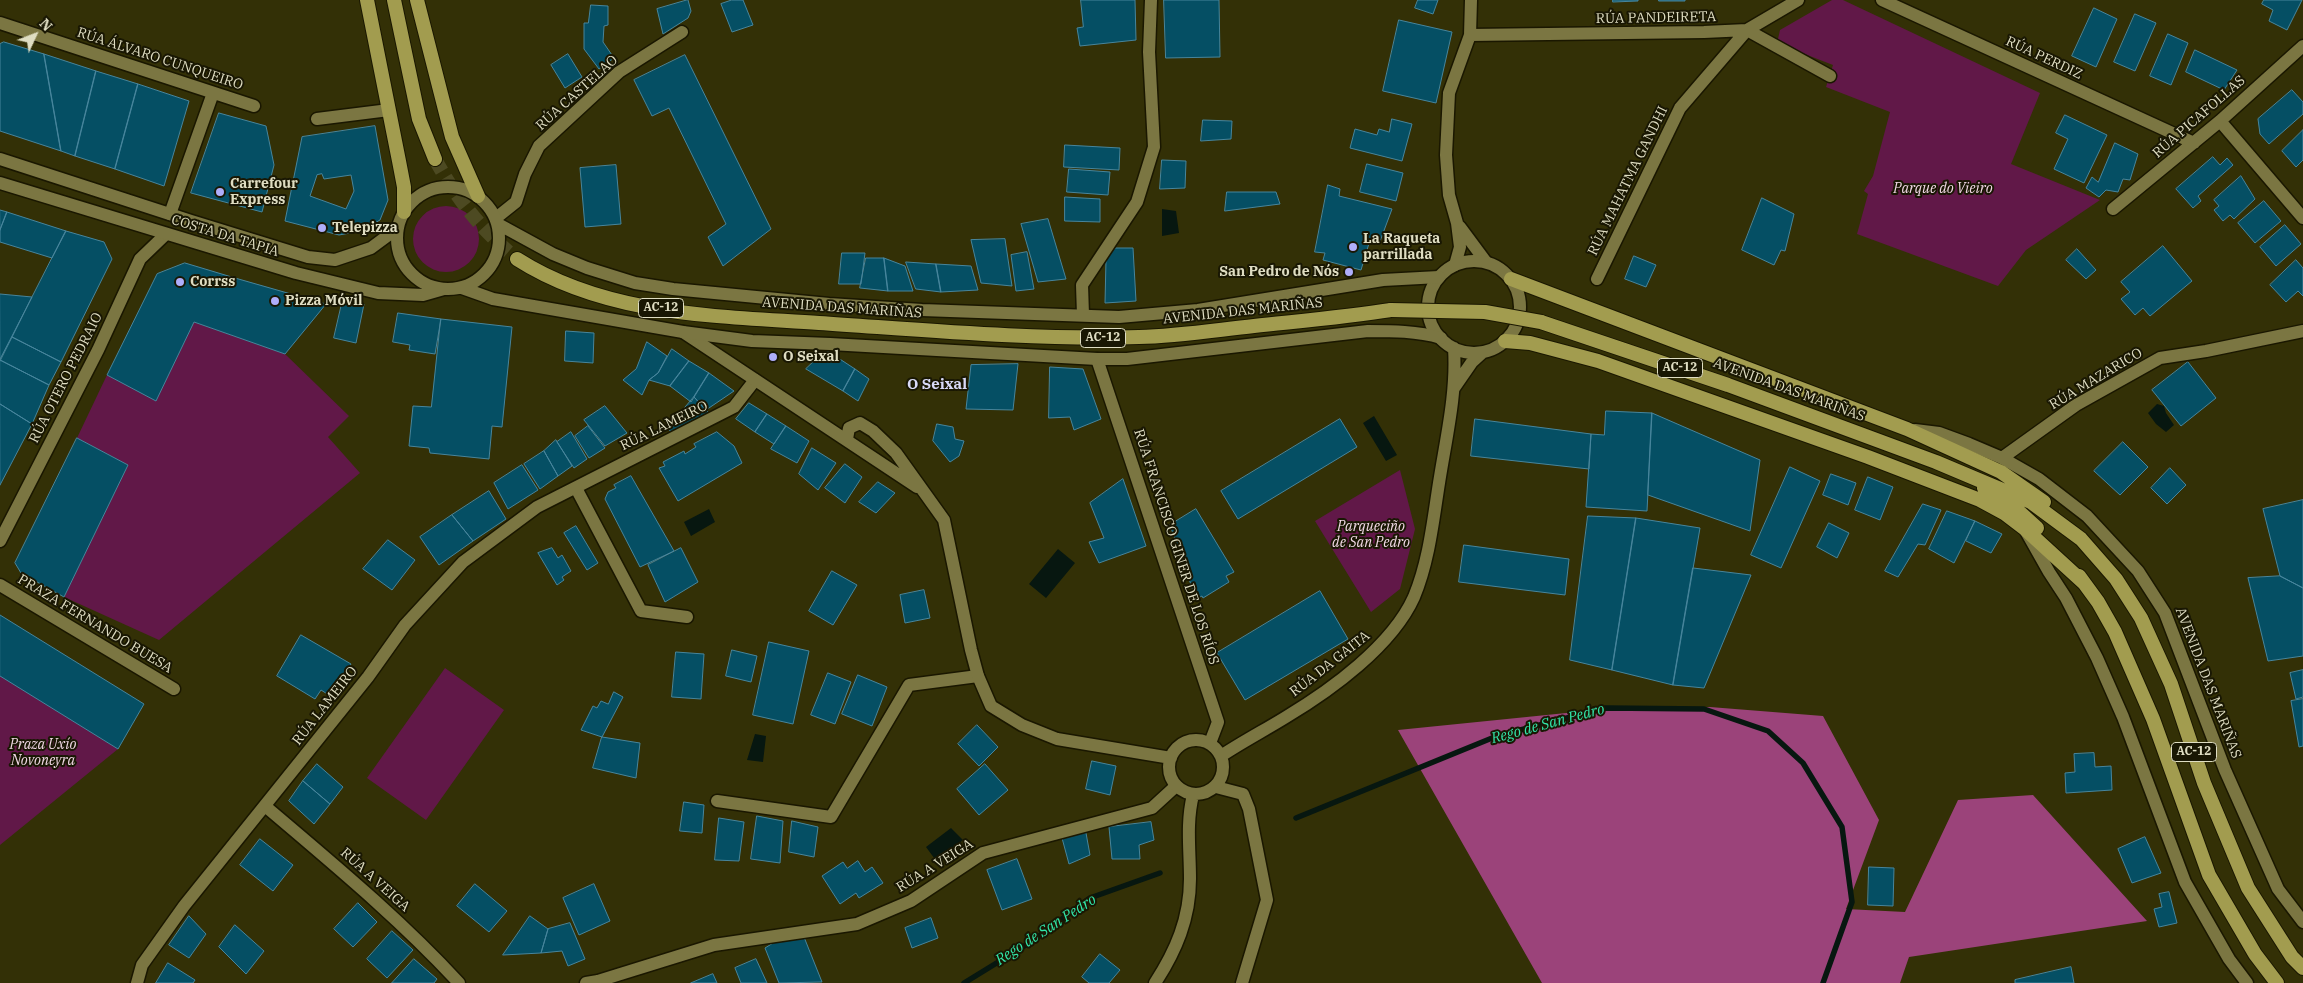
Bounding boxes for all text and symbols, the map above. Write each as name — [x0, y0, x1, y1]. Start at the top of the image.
street label: RÚA PANDEIRETA — [1596, 9, 1716, 27]
north arrow — [10, 10, 60, 60]
text: N — [36, 15, 56, 35]
street label: RÚA ÁLVARO CUNQUEIRO — [75, 24, 245, 94]
street label: RÚA PERDIZ — [2003, 33, 2085, 83]
street label: RÚA CASTELAO — [533, 52, 621, 134]
street label: RÚA PICAFOLLAS — [2149, 72, 2249, 162]
street label: RÚA MAHATMA GANDHI — [1584, 104, 1672, 258]
place label: Carrefour Express — [230, 176, 298, 208]
park label: Parque do Vieiro — [1893, 181, 1993, 197]
marker: Carrefour Express — [214, 186, 226, 198]
street label: COSTA DA TAPIA — [169, 212, 281, 260]
place label: Telepizza — [332, 220, 398, 236]
marker: Telepizza — [316, 222, 328, 234]
place label: La Raqueta parrillada — [1363, 231, 1440, 264]
marker: La Raqueta parrillada — [1347, 241, 1359, 253]
place label: San Pedro de Nós — [1219, 264, 1339, 280]
marker: San Pedro de Nós — [1343, 266, 1355, 278]
place label: Corrss — [190, 274, 235, 290]
marker: Corrss — [174, 276, 186, 288]
place label: Pizza Móvil — [285, 293, 362, 309]
street label: AVENIDA DAS MARIÑAS — [761, 294, 923, 322]
street label: AVENIDA DAS MARIÑAS — [1162, 294, 1324, 328]
marker: Pizza Móvil — [269, 295, 281, 307]
road number: AC-12 — [638, 298, 684, 318]
street label: RÚA OTERO PEDRAIO — [26, 310, 106, 446]
road number: AC-12 — [1080, 328, 1126, 348]
street label: RÚA MAZARICO — [2046, 345, 2146, 413]
place label: O Seixal — [783, 349, 839, 365]
marker: O Seixal — [767, 351, 779, 363]
street label: AVENIDA DAS MARIÑAS — [1711, 355, 1867, 425]
road number: AC-12 — [1658, 358, 1702, 378]
district label: O Seixal — [907, 376, 967, 394]
street label: RÚA LAMEIRO — [617, 398, 711, 454]
street label: RÚA FRANCISCO GINER DE LOS RÍOS — [1130, 427, 1222, 667]
park label: Parqueciño de San Pedro — [1332, 519, 1410, 552]
street label: PRAZA FERNANDO BUESA — [15, 571, 175, 677]
street label: AVENIDA DAS MARIÑAS — [2171, 605, 2245, 761]
street label: RÚA DA GAITA — [1287, 628, 1373, 700]
street label: RÚA LAMEIRO — [289, 663, 361, 749]
water label: Rego de San Pedro — [1489, 700, 1607, 748]
park label: Praza Uxío Novoneyra — [10, 737, 76, 770]
road number: AC-12 — [2172, 742, 2216, 762]
street label: RÚA A VEIGA — [893, 836, 977, 896]
street label: RÚA A VEIGA — [337, 844, 413, 916]
water label: Rego de San Pedro — [992, 891, 1100, 969]

